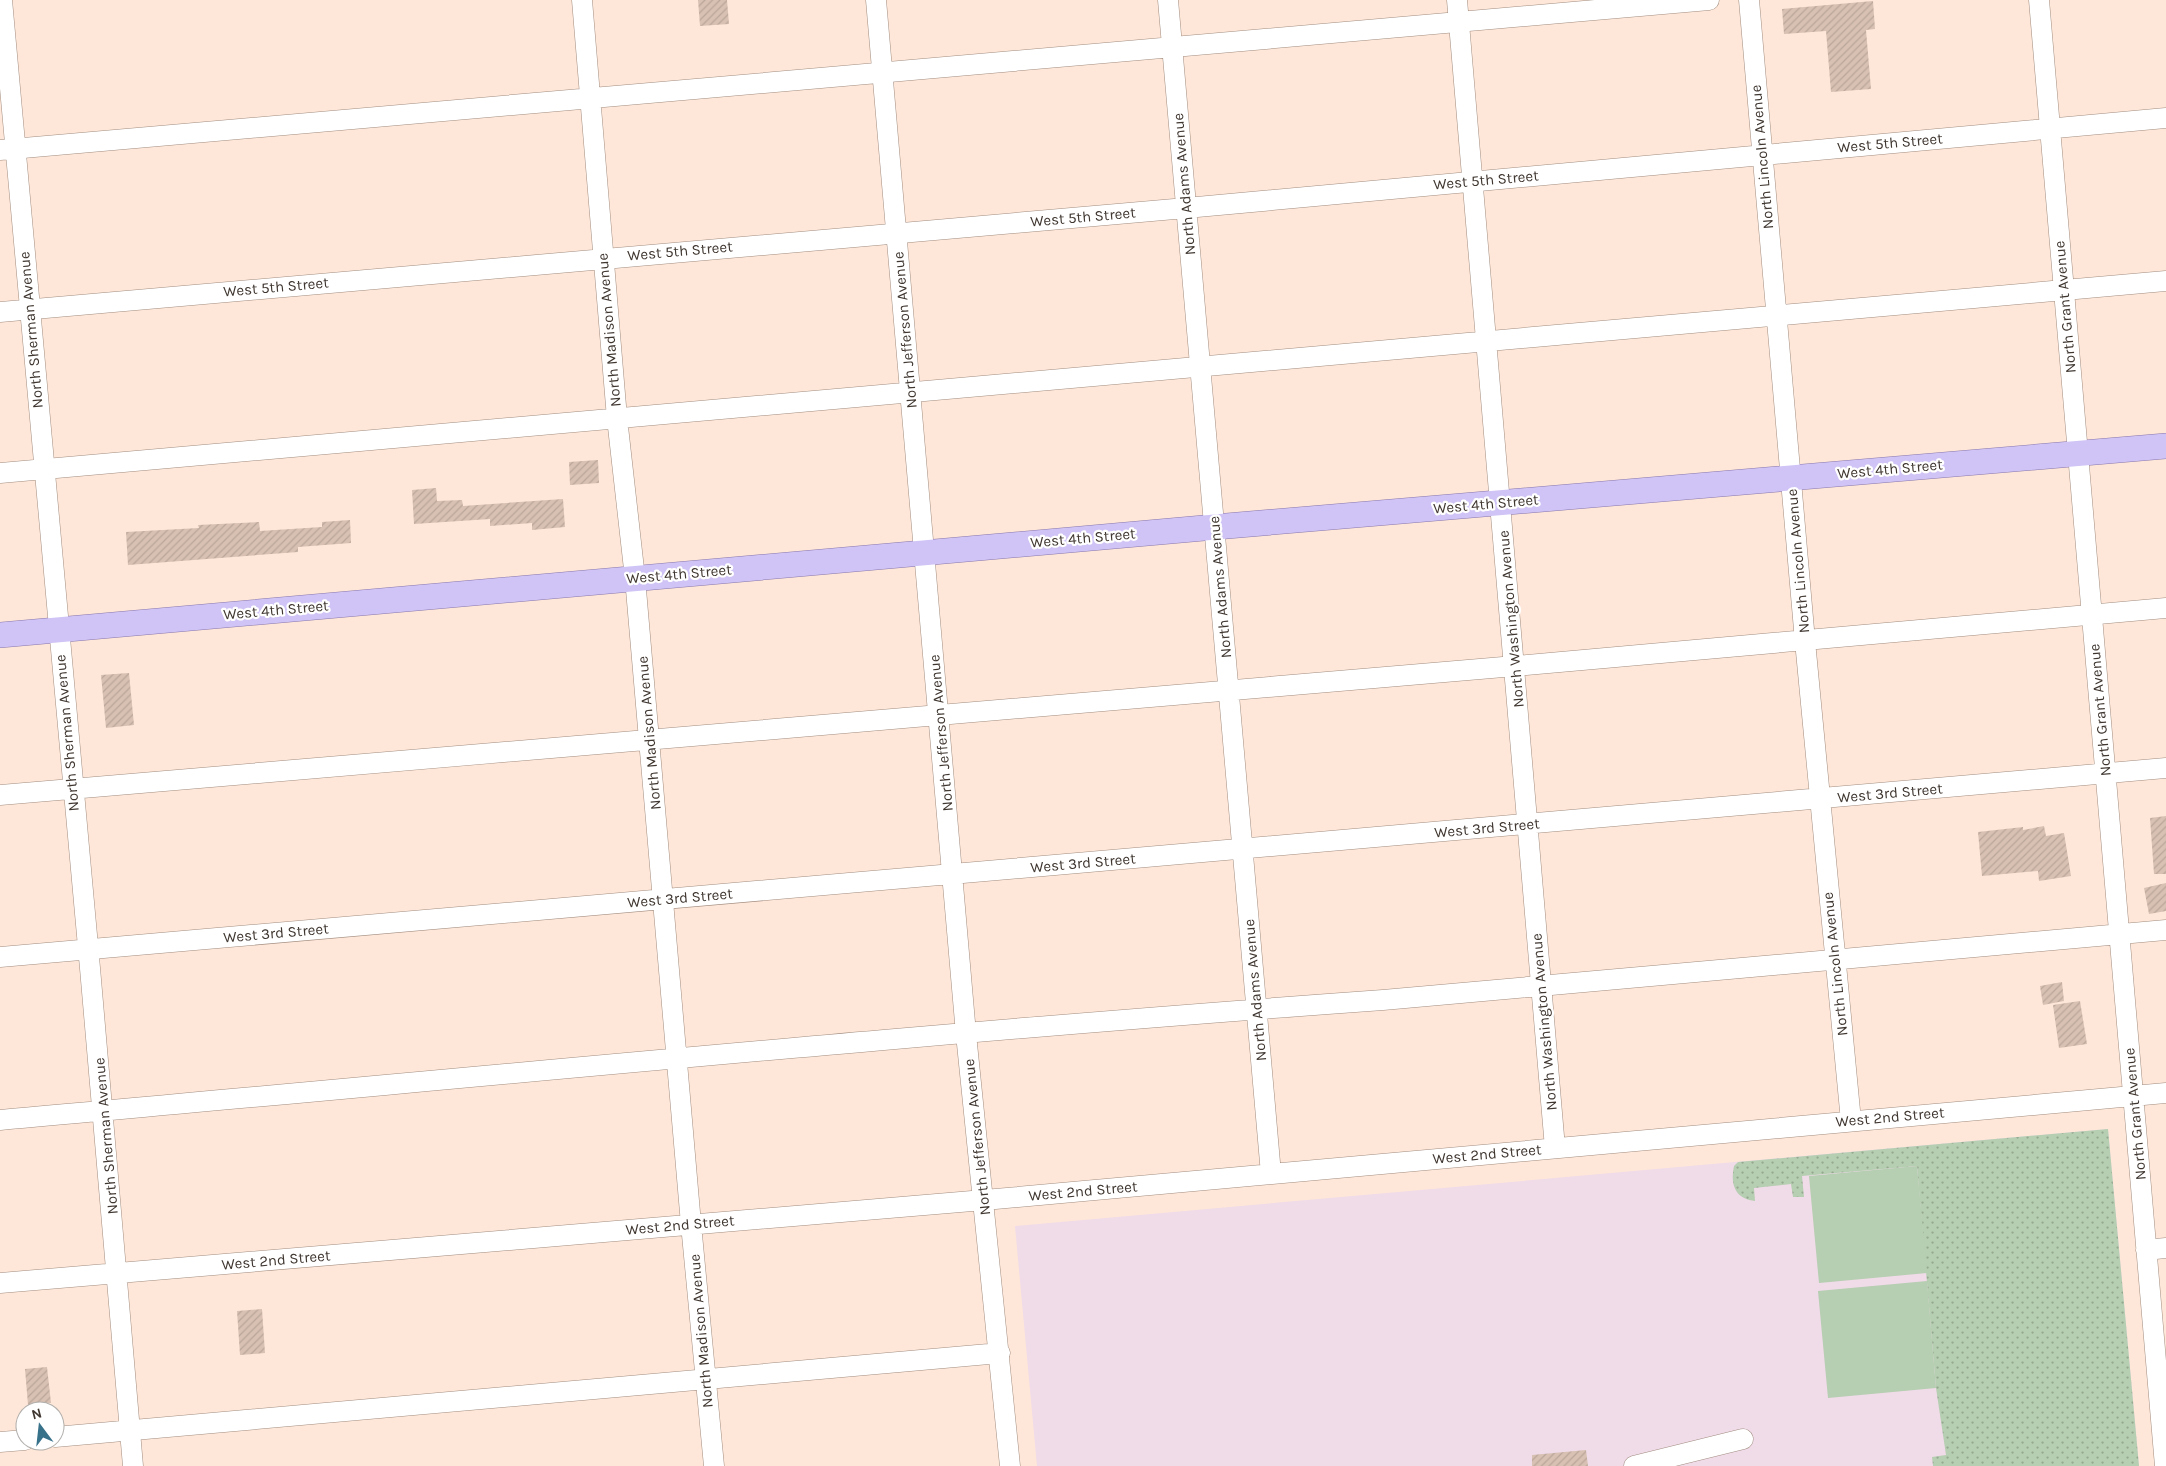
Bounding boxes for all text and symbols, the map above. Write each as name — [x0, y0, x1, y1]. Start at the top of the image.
street label: North Lincoln Avenue — [1747, 84, 1777, 230]
street label: North Adams Avenue — [1169, 112, 1199, 256]
street label: West 5th Street — [1837, 129, 1944, 157]
street label: West 5th Street — [1433, 166, 1540, 194]
street label: West 5th Street — [1030, 203, 1137, 231]
street label: West 5th Street — [627, 237, 734, 265]
street label: North Grant Avenue — [2050, 240, 2080, 374]
street label: North Sherman Avenue — [15, 251, 47, 409]
street label: North Jefferson Avenue — [889, 251, 921, 409]
street label: North Madison Avenue — [593, 252, 625, 408]
street label: West 5th Street — [223, 273, 330, 301]
street label: West 4th Street — [1837, 455, 1944, 483]
street label: North Lincoln Avenue — [1783, 488, 1813, 634]
street label: West 4th Street — [1433, 490, 1540, 518]
street label: North Adams Avenue — [1205, 515, 1235, 659]
street label: West 4th Street — [1030, 524, 1137, 552]
street label: North Washington Avenue — [1494, 530, 1528, 708]
street label: West 4th Street — [626, 560, 733, 588]
street label: West 4th Street — [223, 596, 330, 624]
street label: North Grant Avenue — [2085, 643, 2115, 777]
street label: North Sherman Avenue — [51, 654, 83, 812]
street label: North Jefferson Avenue — [925, 654, 957, 812]
street label: North Madison Avenue — [633, 655, 665, 811]
street label: West 3rd Street — [1837, 779, 1944, 807]
street label: West 3rd Street — [1434, 814, 1541, 842]
street label: West 3rd Street — [1030, 849, 1137, 877]
street label: West 3rd Street — [627, 884, 734, 912]
street label: North Lincoln Avenue — [1818, 891, 1852, 1037]
street label: North Adams Avenue — [1240, 918, 1270, 1062]
street label: West 3rd Street — [223, 919, 330, 947]
street label: North Washington Avenue — [1527, 933, 1561, 1111]
street label: North Grant Avenue — [2120, 1047, 2150, 1181]
street label: North Sherman Avenue — [90, 1057, 122, 1215]
street label: North Jefferson Avenue — [960, 1058, 994, 1216]
street label: West 2nd Street — [1835, 1103, 1945, 1131]
street label: West 2nd Street — [1432, 1140, 1542, 1168]
street label: West 2nd Street — [1028, 1177, 1138, 1205]
street label: West 2nd Street — [625, 1211, 735, 1239]
street label: West 2nd Street — [221, 1246, 331, 1274]
street label: North Madison Avenue — [685, 1253, 717, 1409]
north arrow — [15, 1401, 65, 1451]
text: N — [30, 1404, 44, 1423]

